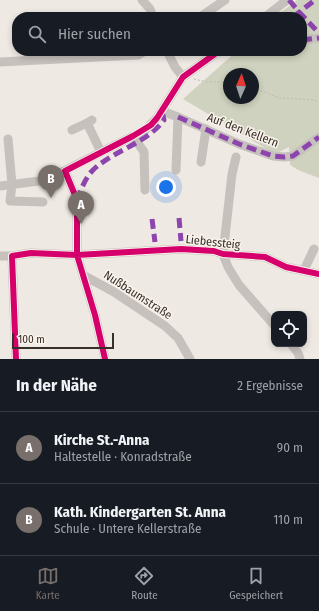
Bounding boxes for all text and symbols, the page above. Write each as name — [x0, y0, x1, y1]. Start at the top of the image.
search box — [12, 12, 307, 56]
icon: search — [26, 23, 48, 45]
text: Hier suchen — [58, 25, 131, 43]
north arrow — [223, 68, 259, 104]
street label: Auf den Kellern — [205, 110, 281, 150]
pin: B — [38, 165, 64, 198]
your location — [156, 177, 176, 197]
pin: A — [68, 191, 94, 224]
street label: Liebessteig — [185, 232, 241, 252]
street label: Nußbaumstraße — [101, 268, 175, 322]
map controls — [271, 311, 307, 347]
button: locate — [271, 311, 307, 347]
scale bar — [12, 331, 114, 350]
text: 100 m — [18, 333, 45, 346]
text: In der Nähe — [16, 375, 97, 396]
text: 2 Ergebnisse — [237, 378, 303, 393]
text: Kirche St.-Anna — [54, 431, 149, 449]
text: A — [25, 440, 33, 455]
text: 90 m — [277, 440, 303, 455]
text: Haltestelle · Konradstraße — [54, 449, 192, 464]
text: Kath. Kindergarten St. Anna — [54, 503, 226, 521]
text: B — [25, 512, 33, 527]
text: 110 m — [273, 512, 303, 527]
text: Schule · Untere Kellerstraße — [54, 521, 201, 536]
tab: Karte — [36, 565, 60, 602]
tab: Route — [131, 565, 158, 602]
tab: Gespeichert — [229, 565, 283, 602]

